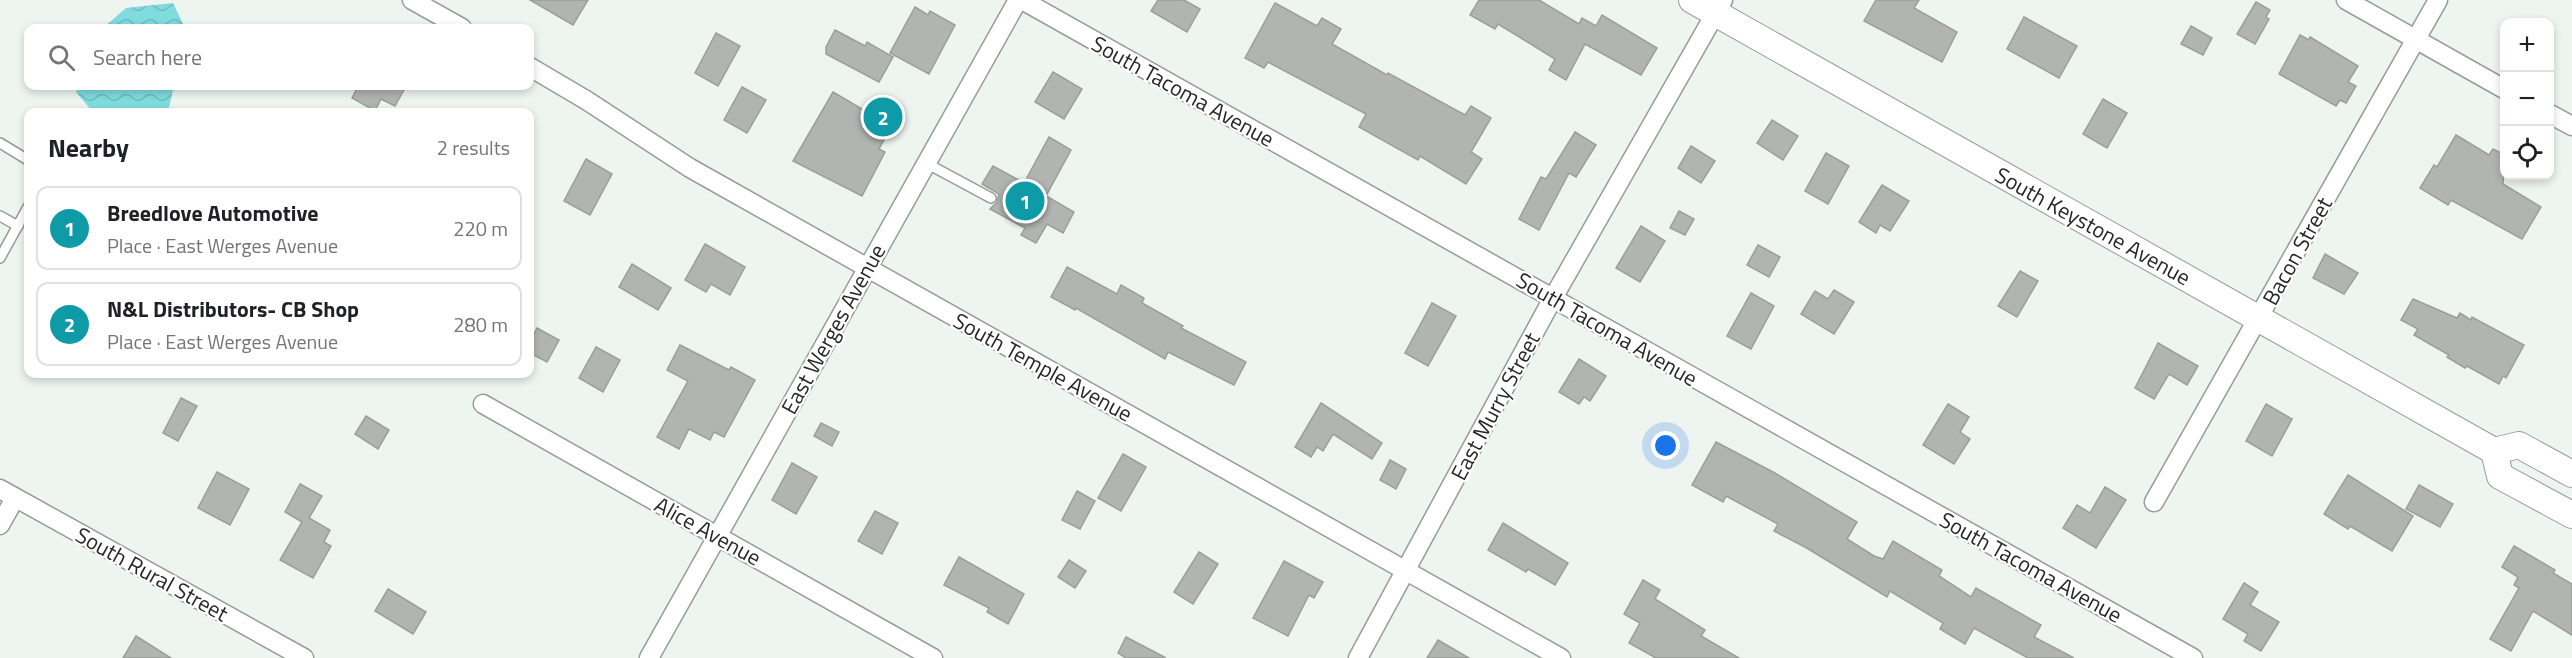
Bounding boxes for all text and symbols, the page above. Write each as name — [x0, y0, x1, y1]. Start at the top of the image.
map controls — [2500, 18, 2554, 180]
button: + — [2500, 18, 2554, 72]
search box — [24, 24, 534, 90]
street label: South Tacoma Avenue — [1085, 27, 1281, 155]
text: Search here — [93, 40, 202, 74]
icon: search — [45, 41, 78, 74]
button: − — [2500, 72, 2554, 126]
pin: 2 — [864, 94, 902, 140]
button: locate — [2500, 126, 2554, 180]
text: Nearby — [48, 128, 129, 167]
text: 2 results — [437, 132, 510, 163]
street label: South Keystone Avenue — [1989, 158, 2197, 294]
pin: 1 — [1006, 178, 1044, 224]
street label: Bacon Street — [2253, 190, 2341, 311]
text: Breedlove Automotive — [107, 196, 318, 230]
text: 1 — [64, 213, 75, 244]
text: 220 m — [453, 213, 508, 244]
text: Place · East Werges Avenue — [107, 230, 338, 261]
street label: East Werges Avenue — [772, 238, 894, 420]
street label: South Tacoma Avenue — [1510, 263, 1704, 395]
text: N&L Distributors- CB Shop — [107, 292, 359, 326]
street label: South Temple Avenue — [947, 304, 1139, 430]
text: 2 — [64, 309, 75, 340]
text: 280 m — [453, 309, 508, 340]
text: Place · East Werges Avenue — [107, 326, 338, 357]
street label: East Murry Street — [1442, 326, 1549, 486]
your location — [1651, 431, 1680, 460]
street label: Alice Avenue — [648, 488, 768, 574]
street label: South Tacoma Avenue — [1933, 503, 2129, 631]
street label: South Rural Street — [69, 518, 235, 630]

